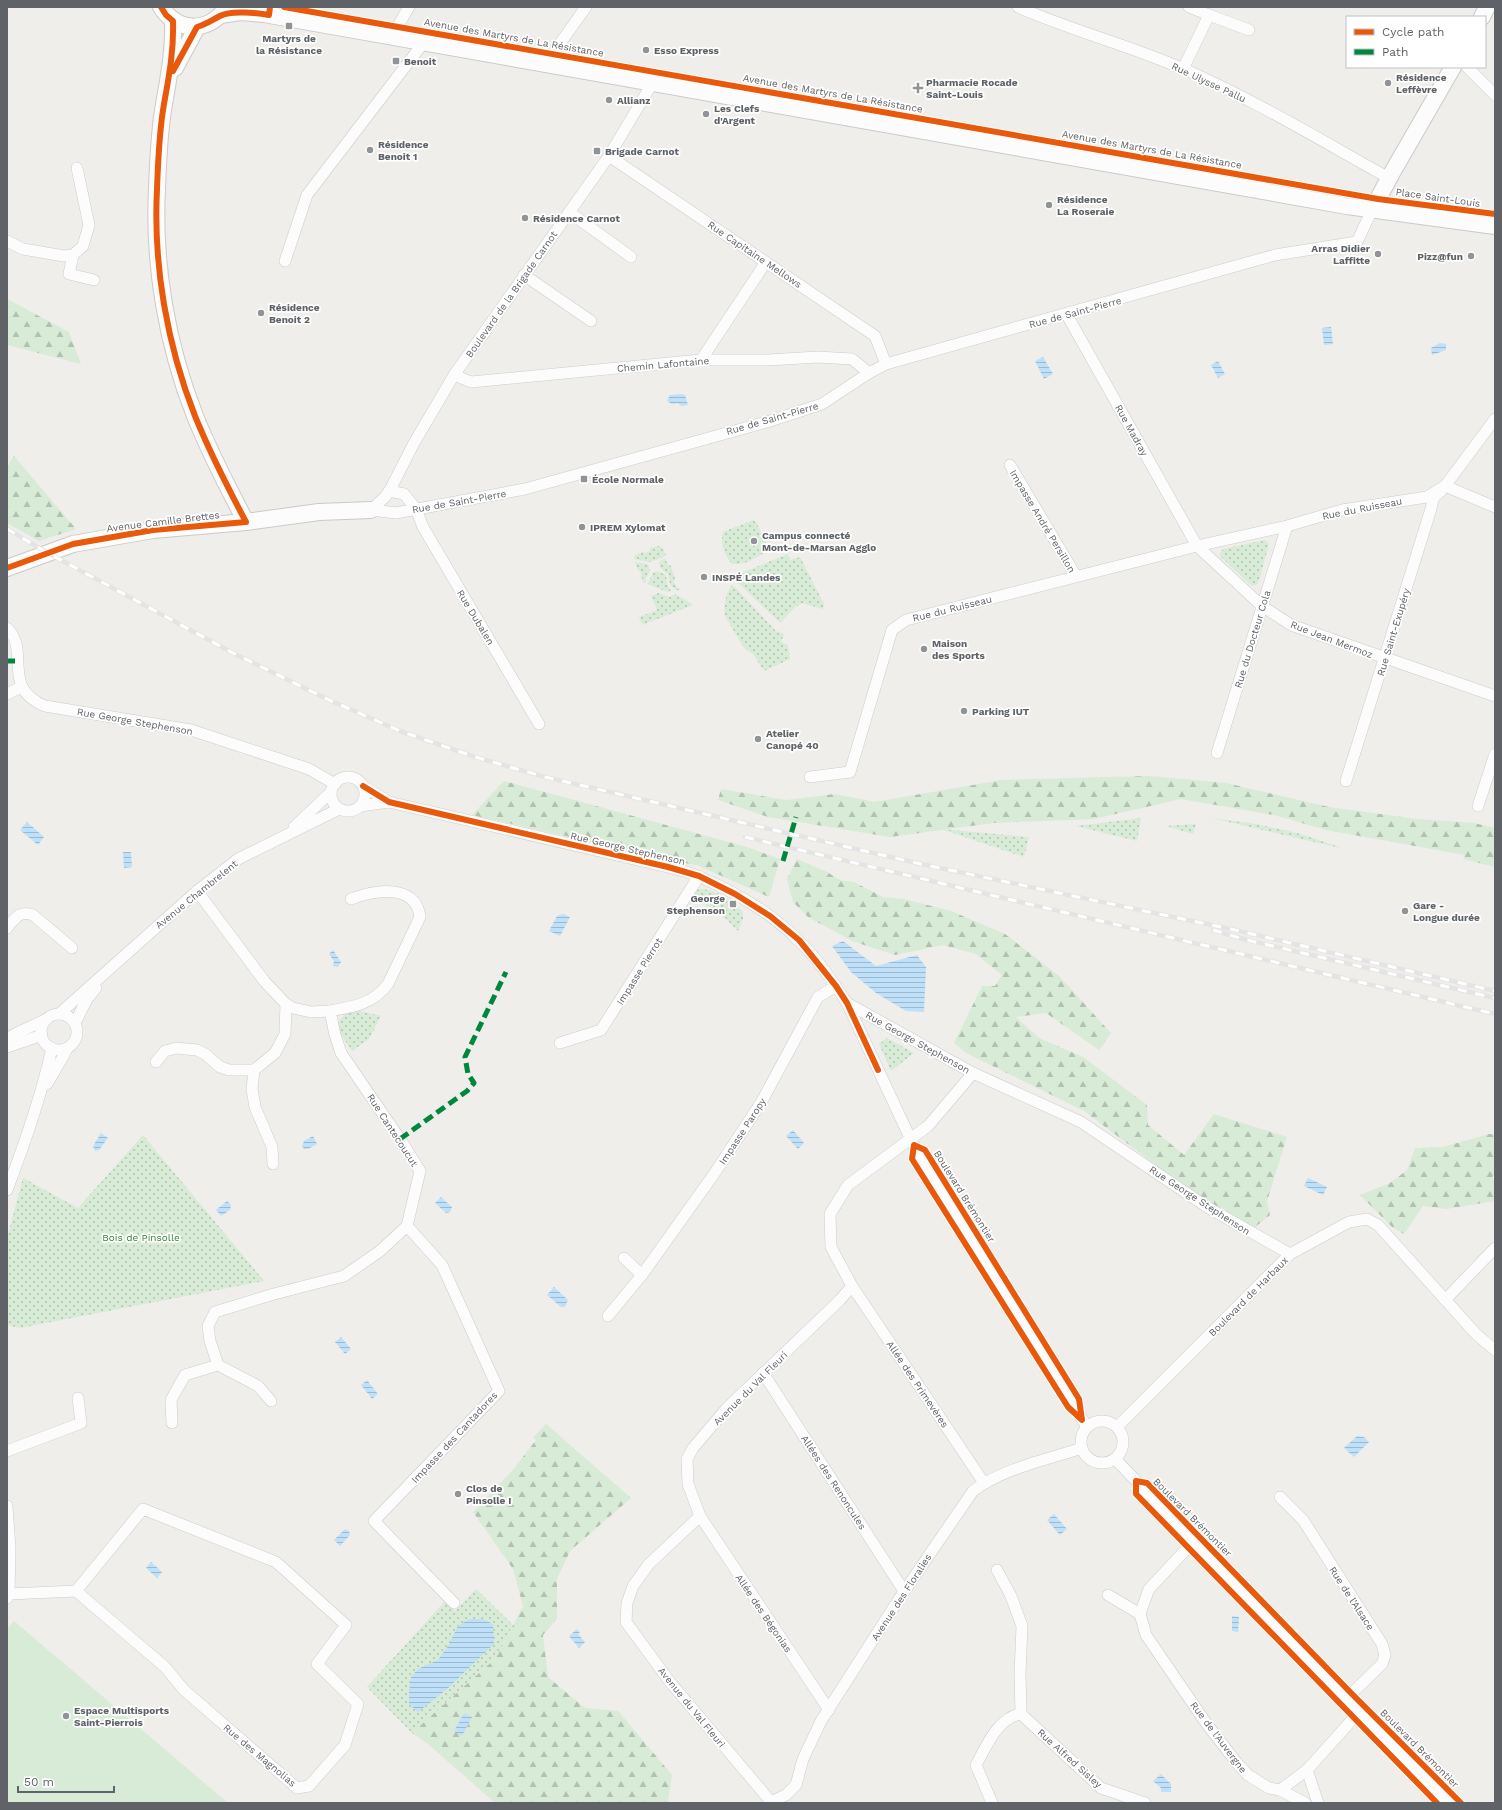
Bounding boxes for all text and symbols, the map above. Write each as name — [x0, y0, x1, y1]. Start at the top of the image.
street label: Avenue des Martyrs de La Résistance — [423, 16, 605, 59]
legend — [1346, 16, 1486, 68]
marker: Martyrs de la Résistance — [284, 21, 294, 31]
text: Cycle path — [1382, 25, 1444, 39]
place label: Martyrs de la Résistance — [256, 33, 322, 56]
marker: Esso Express — [641, 45, 651, 55]
place label: Esso Express — [654, 45, 720, 56]
text: Path — [1382, 45, 1408, 59]
marker: Benoit — [391, 56, 401, 66]
place label: Benoit — [404, 56, 437, 67]
street label: Rue Ulysse Pallu — [1170, 60, 1248, 104]
street label: Avenue des Martyrs de La Résistance — [742, 72, 924, 115]
place label: Résidence Leffèvre — [1396, 72, 1447, 95]
place label: Pharmacie Rocade Saint-Louis — [926, 77, 1018, 100]
marker: Résidence Leffèvre — [1383, 78, 1393, 88]
marker: Pharmacie Rocade Saint-Louis — [913, 83, 923, 93]
marker: Allianz — [604, 95, 614, 105]
place label: Allianz — [617, 95, 650, 106]
place label: Les Clefs d'Argent — [714, 103, 760, 126]
marker: Les Clefs d'Argent — [701, 109, 711, 119]
street label: Avenue des Martyrs de La Résistance — [1061, 128, 1243, 171]
place label: Résidence Benoit 1 — [378, 139, 429, 162]
marker: Résidence Benoit 1 — [365, 145, 375, 155]
marker: Brigade Carnot — [592, 146, 602, 156]
place label: Brigade Carnot — [605, 146, 679, 157]
street label: Place Saint-Louis — [1395, 186, 1481, 209]
place label: Résidence La Roseraie — [1057, 194, 1114, 217]
marker: Résidence La Roseraie — [1044, 200, 1054, 210]
marker: Résidence Carnot — [520, 213, 530, 223]
place label: Résidence Carnot — [533, 213, 620, 224]
street label: Rue Capitaine Mellows — [706, 219, 804, 290]
street label: Boulevard de la Brigade Carnot — [463, 228, 560, 360]
place label: Arras Didier Laffitte — [1311, 243, 1371, 266]
marker: Arras Didier Laffitte — [1373, 249, 1383, 259]
place label: Pizz@fun — [1417, 251, 1463, 262]
marker: Pizz@fun — [1466, 251, 1476, 261]
street label: Rue de Saint-Pierre — [1028, 295, 1123, 330]
place label: Résidence Benoit 2 — [269, 302, 320, 325]
marker: Résidence Benoit 2 — [256, 308, 266, 318]
street label: Chemin Lafontaine — [616, 355, 710, 374]
street label: Rue de Saint-Pierre — [725, 400, 820, 437]
street label: Rue Madray — [1113, 403, 1151, 458]
street label: Impasse André Persillon — [1008, 468, 1078, 575]
marker: École Normale — [579, 474, 589, 484]
place label: École Normale — [592, 474, 664, 485]
street label: Rue de Saint-Pierre — [411, 488, 507, 515]
street label: Rue du Ruisseau — [1321, 495, 1403, 522]
street label: Avenue Camille Brettes — [106, 509, 220, 534]
marker: IPREM Xylomat — [577, 522, 587, 532]
place label: IPREM Xylomat — [590, 522, 666, 533]
place label: Campus connecté Mont-de-Marsan Agglo — [762, 530, 876, 553]
marker: Campus connecté Mont-de-Marsan Agglo — [749, 536, 759, 546]
marker: INSPÉ Landes — [699, 572, 709, 582]
place label: INSPÉ Landes — [712, 572, 781, 583]
street label: Rue Saint-Exupéry — [1375, 586, 1412, 677]
street label: Rue Dubalen — [455, 588, 496, 647]
street label: Rue du Docteur Cola — [1232, 589, 1273, 689]
street label: Rue du Ruisseau — [911, 593, 993, 624]
street label: Rue Jean Mermoz — [1289, 619, 1375, 660]
place label: Maison des Sports — [932, 638, 985, 661]
marker: Maison des Sports — [919, 644, 929, 654]
street label: Rue George Stephenson — [76, 706, 194, 737]
marker: Parking IUT — [959, 706, 969, 716]
place label: Parking IUT — [972, 706, 1030, 717]
place label: Atelier Canopé 40 — [766, 728, 819, 751]
marker: Atelier Canopé 40 — [753, 734, 763, 744]
street label: Rue George Stephenson — [569, 830, 686, 867]
street label: Avenue Chambrelent — [153, 857, 240, 931]
place label: George Stephenson — [666, 893, 725, 916]
marker: George Stephenson — [728, 899, 738, 909]
place label: Gare - Longue durée — [1413, 900, 1480, 923]
marker: Gare - Longue durée — [1400, 906, 1410, 916]
street label: Impasse Pierrot — [614, 935, 665, 1007]
street label: Rue George Stephenson — [864, 1009, 972, 1076]
street label: Rue Cantecoucut — [365, 1092, 421, 1169]
street label: Impasse Paropy — [717, 1095, 768, 1167]
street label: Boulevard Brémontier — [932, 1148, 997, 1244]
street label: Rue George Stephenson — [1147, 1164, 1252, 1237]
park label: Bois de Pinsolle — [102, 1232, 180, 1243]
street label: Boulevard de Harbaux — [1206, 1254, 1290, 1338]
street label: Allée des Primevères — [884, 1339, 951, 1430]
street label: Avenue du Val Fleuri — [711, 1349, 790, 1428]
street label: Impasse des Cantadores — [409, 1390, 499, 1485]
street label: Allées des Renoncules — [799, 1433, 868, 1531]
street label: Boulevard Brémontier — [1151, 1476, 1234, 1559]
place label: Clos de Pinsolle I — [466, 1483, 511, 1506]
marker: Clos de Pinsolle I — [453, 1489, 463, 1499]
street label: Avenue des Floralies — [869, 1552, 934, 1643]
street label: Rue de l'Alsace — [1327, 1564, 1376, 1632]
street label: Allée des Bégonias — [733, 1572, 794, 1654]
street label: Avenue du Val Fleuri — [656, 1665, 727, 1750]
street label: Rue de l'Auvergne — [1188, 1700, 1249, 1775]
place label: Espace Multisports Saint-Pierrois — [74, 1705, 170, 1728]
street label: Boulevard Brémontier — [1378, 1707, 1461, 1790]
marker: Espace Multisports Saint-Pierrois — [61, 1711, 71, 1721]
street label: Rue des Magnolias — [221, 1722, 298, 1789]
street label: Rue Alfred Sisley — [1035, 1727, 1105, 1791]
scale bar — [18, 1768, 114, 1794]
text: 50 m — [24, 1775, 54, 1789]

